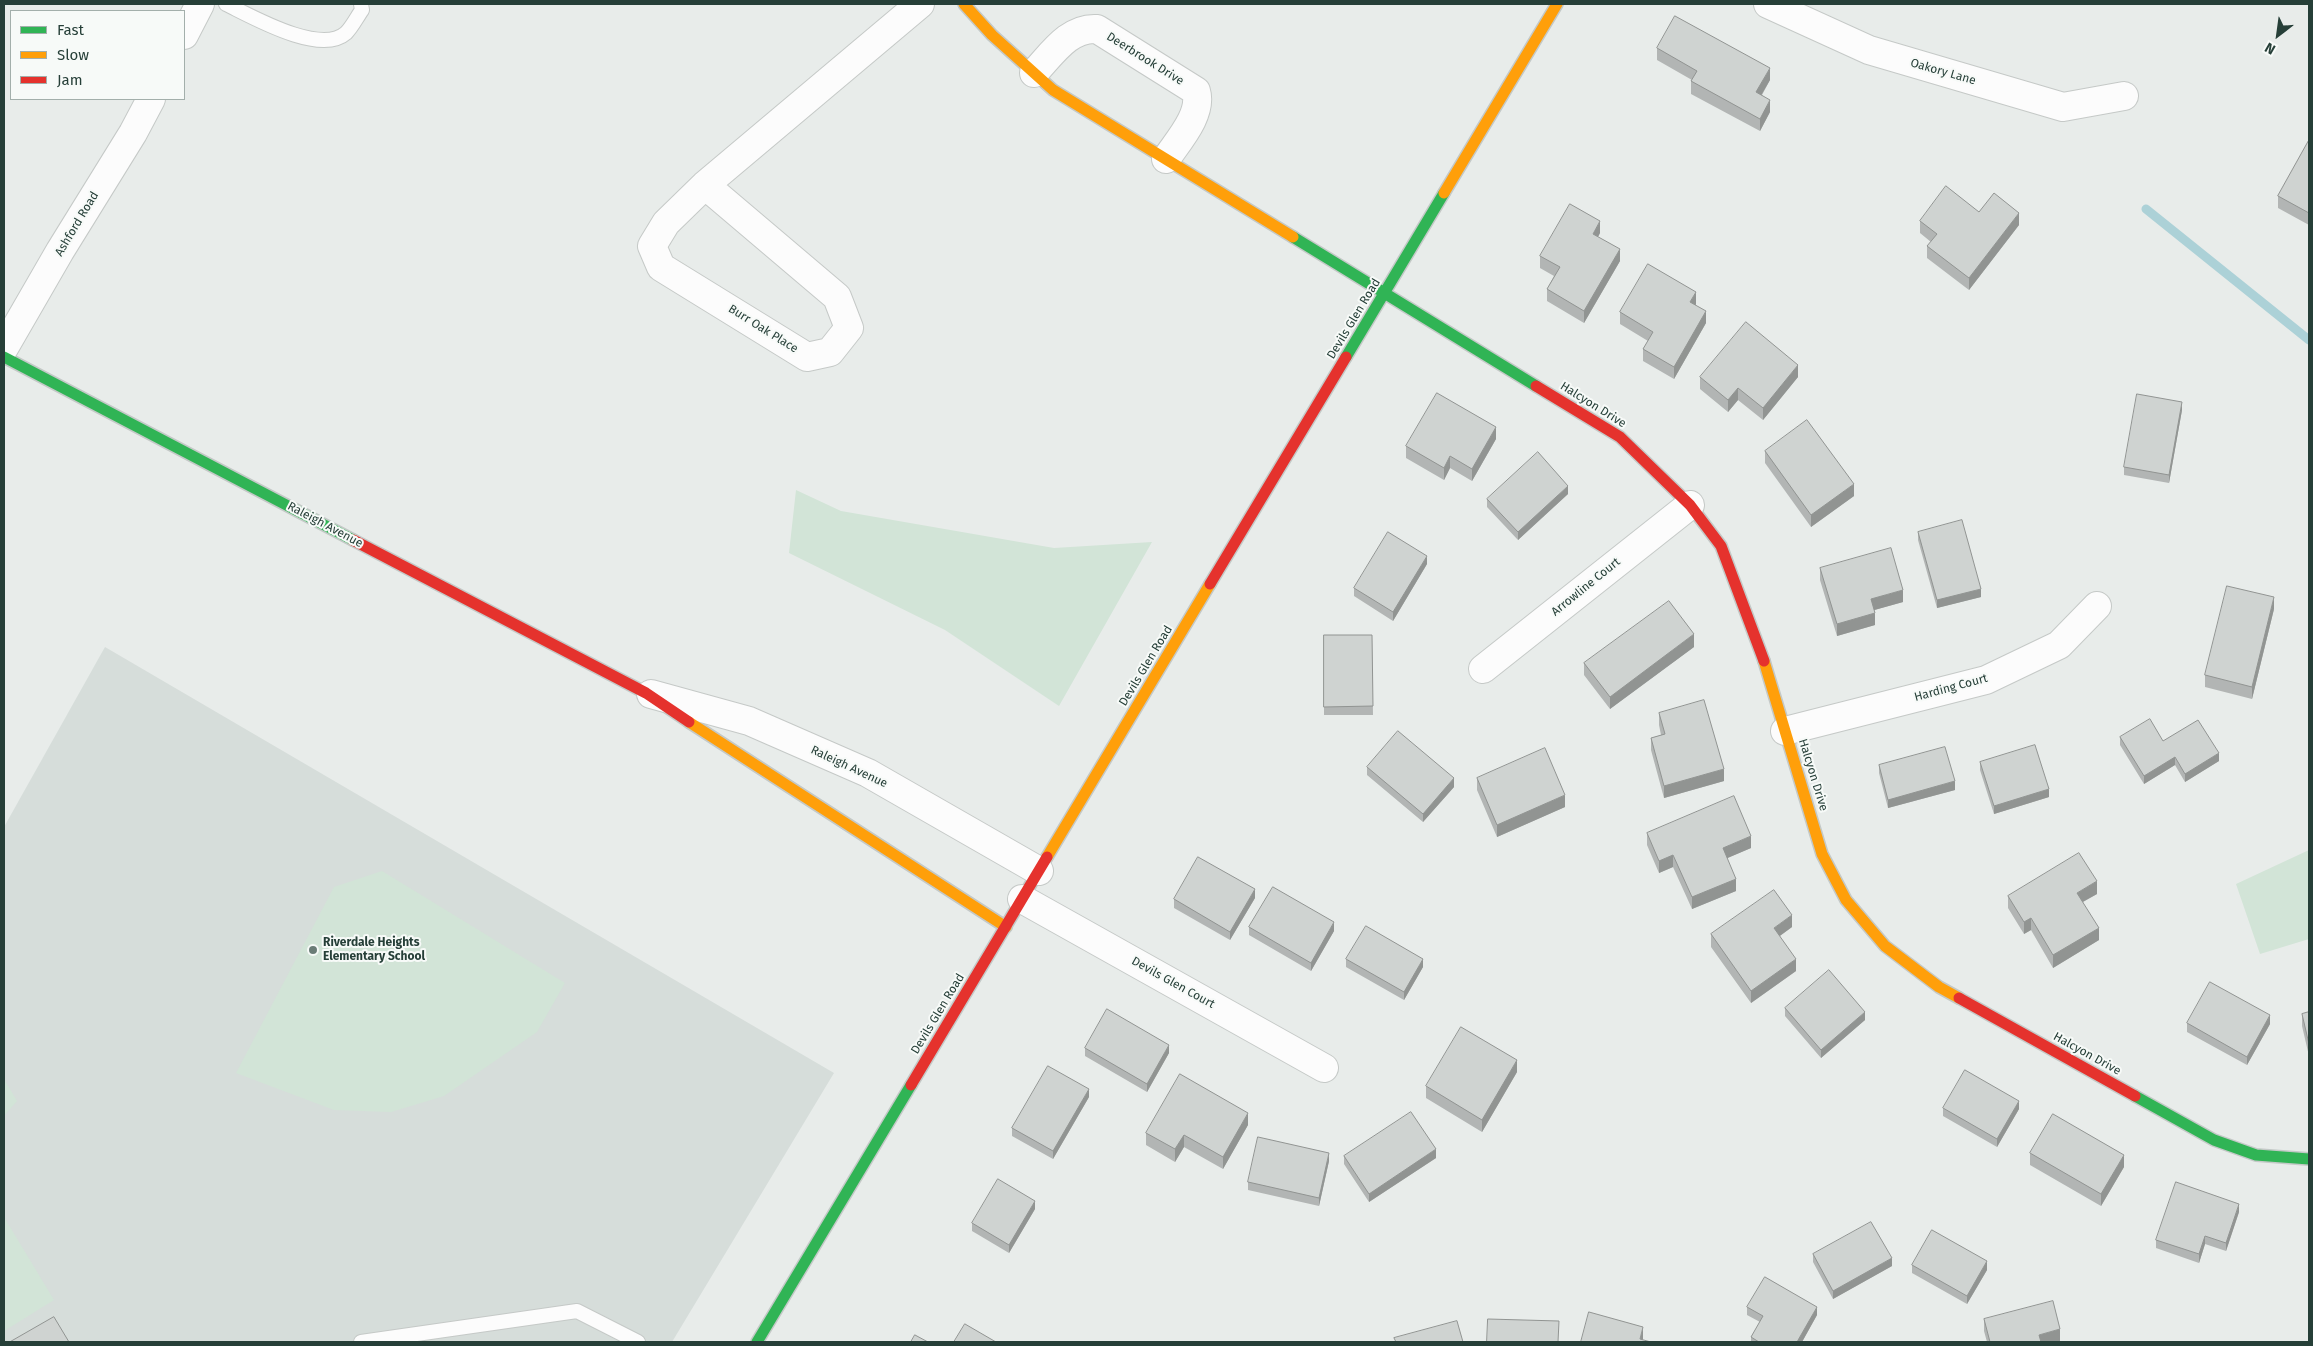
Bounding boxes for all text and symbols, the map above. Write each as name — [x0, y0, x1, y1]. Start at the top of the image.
legend — [10, 10, 185, 100]
north arrow — [2253, 10, 2303, 60]
text: Fast — [57, 21, 84, 39]
street label: Deerbrook Drive — [1104, 29, 1186, 89]
text: N — [2262, 39, 2279, 58]
text: Slow — [57, 46, 89, 64]
street label: Oakory Lane — [1909, 56, 1977, 88]
text: Jam — [57, 71, 83, 89]
street label: Ashford Road — [52, 189, 102, 259]
street label: Devils Glen Road — [1324, 276, 1384, 362]
street label: Burr Oak Place — [725, 302, 801, 356]
street label: Halcyon Drive — [1557, 379, 1629, 431]
street label: Raleigh Avenue — [285, 499, 365, 551]
street label: Arrowline Court — [1549, 555, 1623, 619]
street label: Devils Glen Road — [1116, 623, 1176, 709]
street label: Harding Court — [1913, 671, 1989, 705]
street label: Halcyon Drive — [1795, 737, 1831, 813]
street label: Raleigh Avenue — [808, 743, 890, 791]
place label: Riverdale Heights Elementary School — [323, 936, 425, 964]
marker: Riverdale Heights Elementary School — [307, 944, 319, 956]
street label: Devils Glen Court — [1129, 954, 1217, 1012]
street label: Devils Glen Road — [908, 971, 968, 1057]
street label: Halcyon Drive — [2051, 1030, 2123, 1078]

